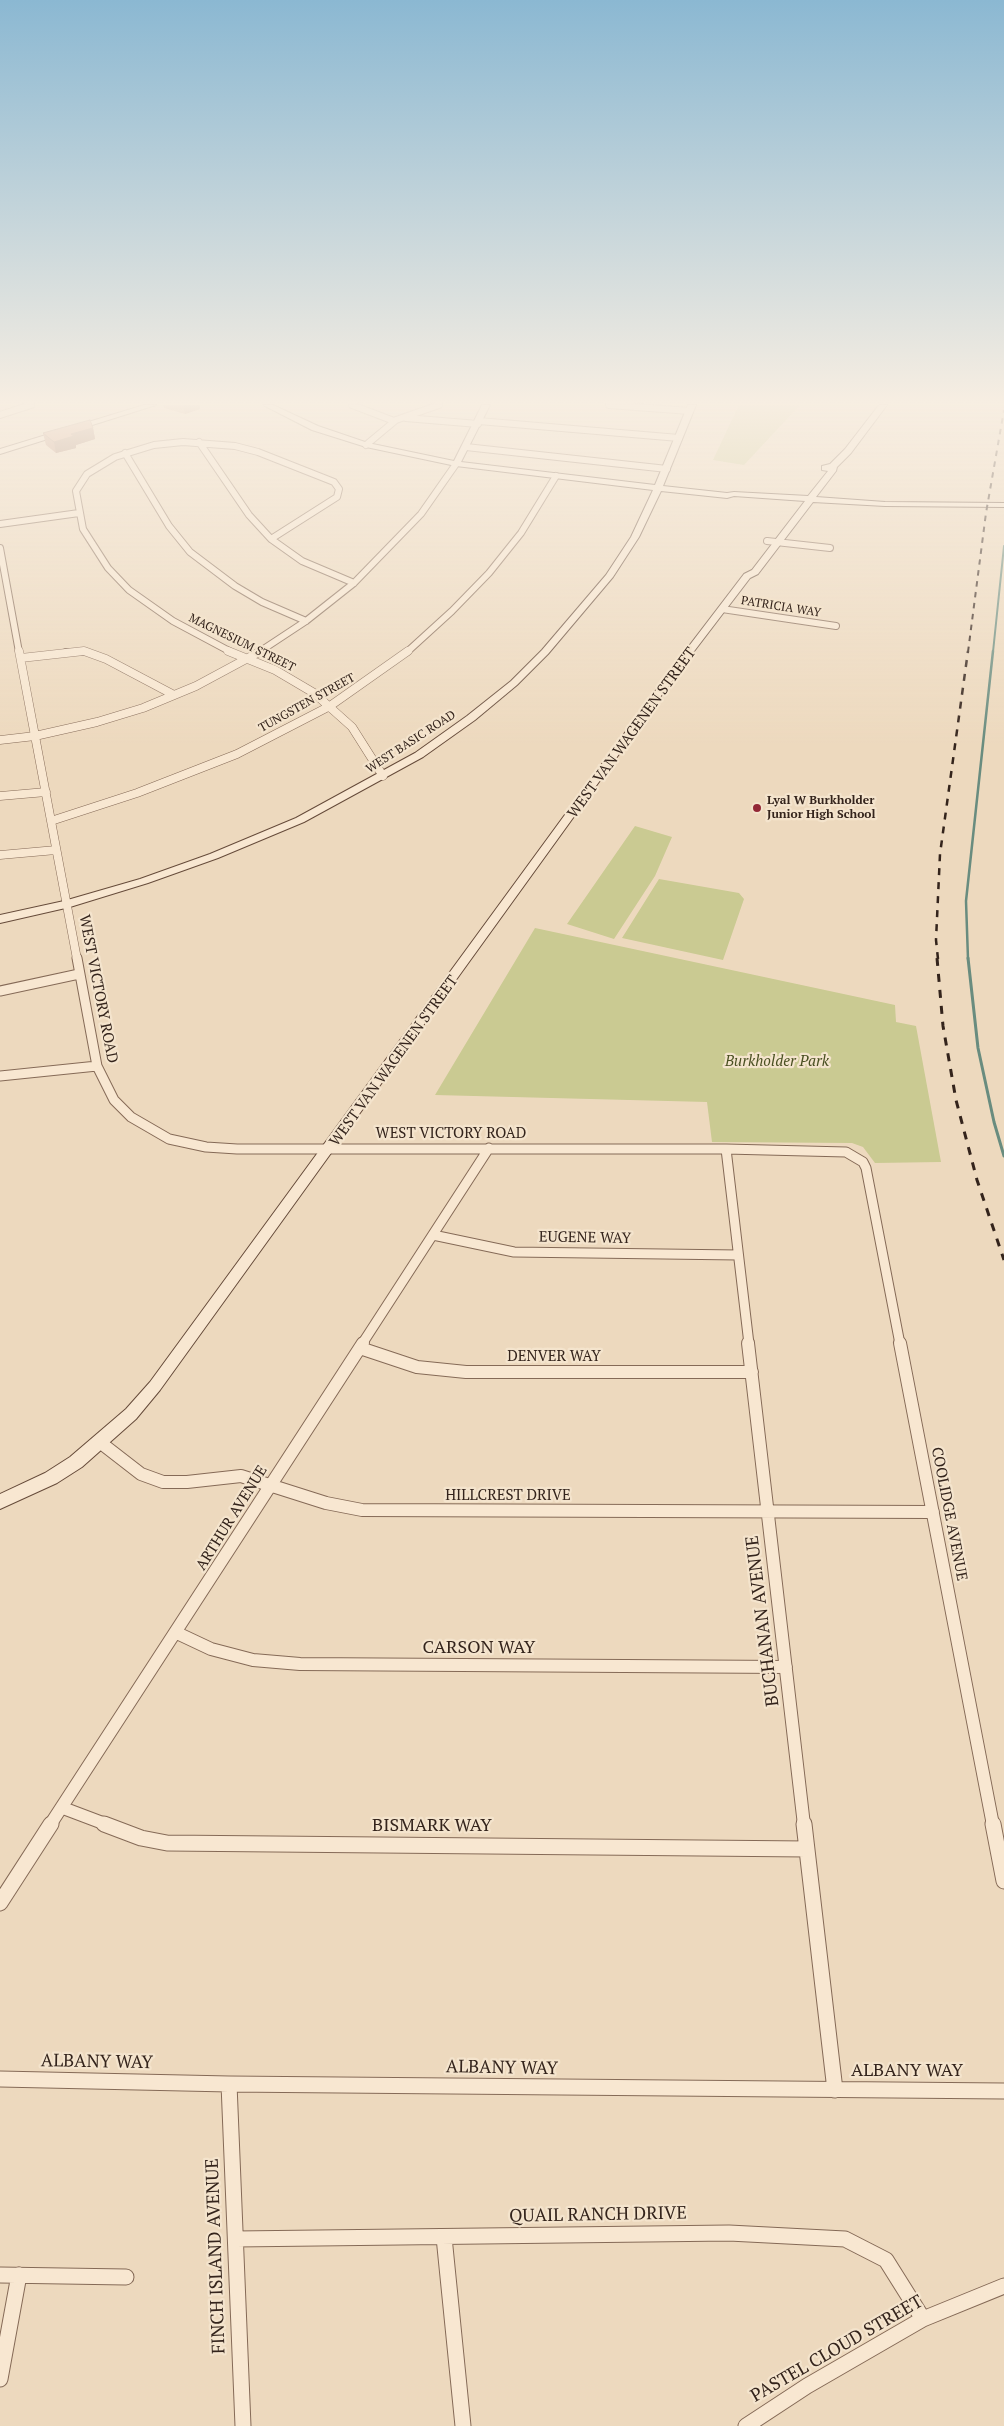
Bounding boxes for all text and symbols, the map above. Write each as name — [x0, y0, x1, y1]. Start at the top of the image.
street label: PATRICIA WAY — [740, 594, 822, 620]
street label: MAGNESIUM STREET — [186, 611, 298, 675]
street label: WEST VAN WAGENEN STREET — [564, 644, 700, 822]
street label: TUNGSTEN STREET — [256, 671, 358, 735]
street label: WEST BASIC ROAD — [363, 708, 459, 776]
place label: Lyal W Burkholder Junior High School — [767, 794, 875, 822]
marker: Lyal W Burkholder Junior High School — [751, 802, 763, 814]
street label: WEST VICTORY ROAD — [75, 913, 121, 1065]
street label: WEST VAN WAGENEN STREET — [326, 972, 462, 1150]
park label: Burkholder Park — [725, 1053, 829, 1071]
street label: WEST VICTORY ROAD — [376, 1125, 526, 1143]
street label: EUGENE WAY — [539, 1228, 631, 1248]
street label: DENVER WAY — [507, 1348, 601, 1366]
street label: COOLIDGE AVENUE — [927, 1446, 971, 1582]
street label: ARTHUR AVENUE — [193, 1462, 271, 1574]
street label: HILLCREST DRIVE — [445, 1487, 571, 1505]
street label: BUCHANAN AVENUE — [742, 1534, 784, 1708]
street label: CARSON WAY — [423, 1637, 535, 1659]
street label: BISMARK WAY — [372, 1815, 492, 1837]
street label: ALBANY WAY — [41, 2050, 153, 2074]
street label: ALBANY WAY — [446, 2056, 558, 2080]
street label: ALBANY WAY — [851, 2060, 963, 2082]
street label: FINCH ISLAND AVENUE — [202, 2158, 230, 2354]
street label: QUAIL RANCH DRIVE — [509, 2203, 687, 2227]
street label: PASTEL CLOUD STREET — [747, 2291, 927, 2407]

